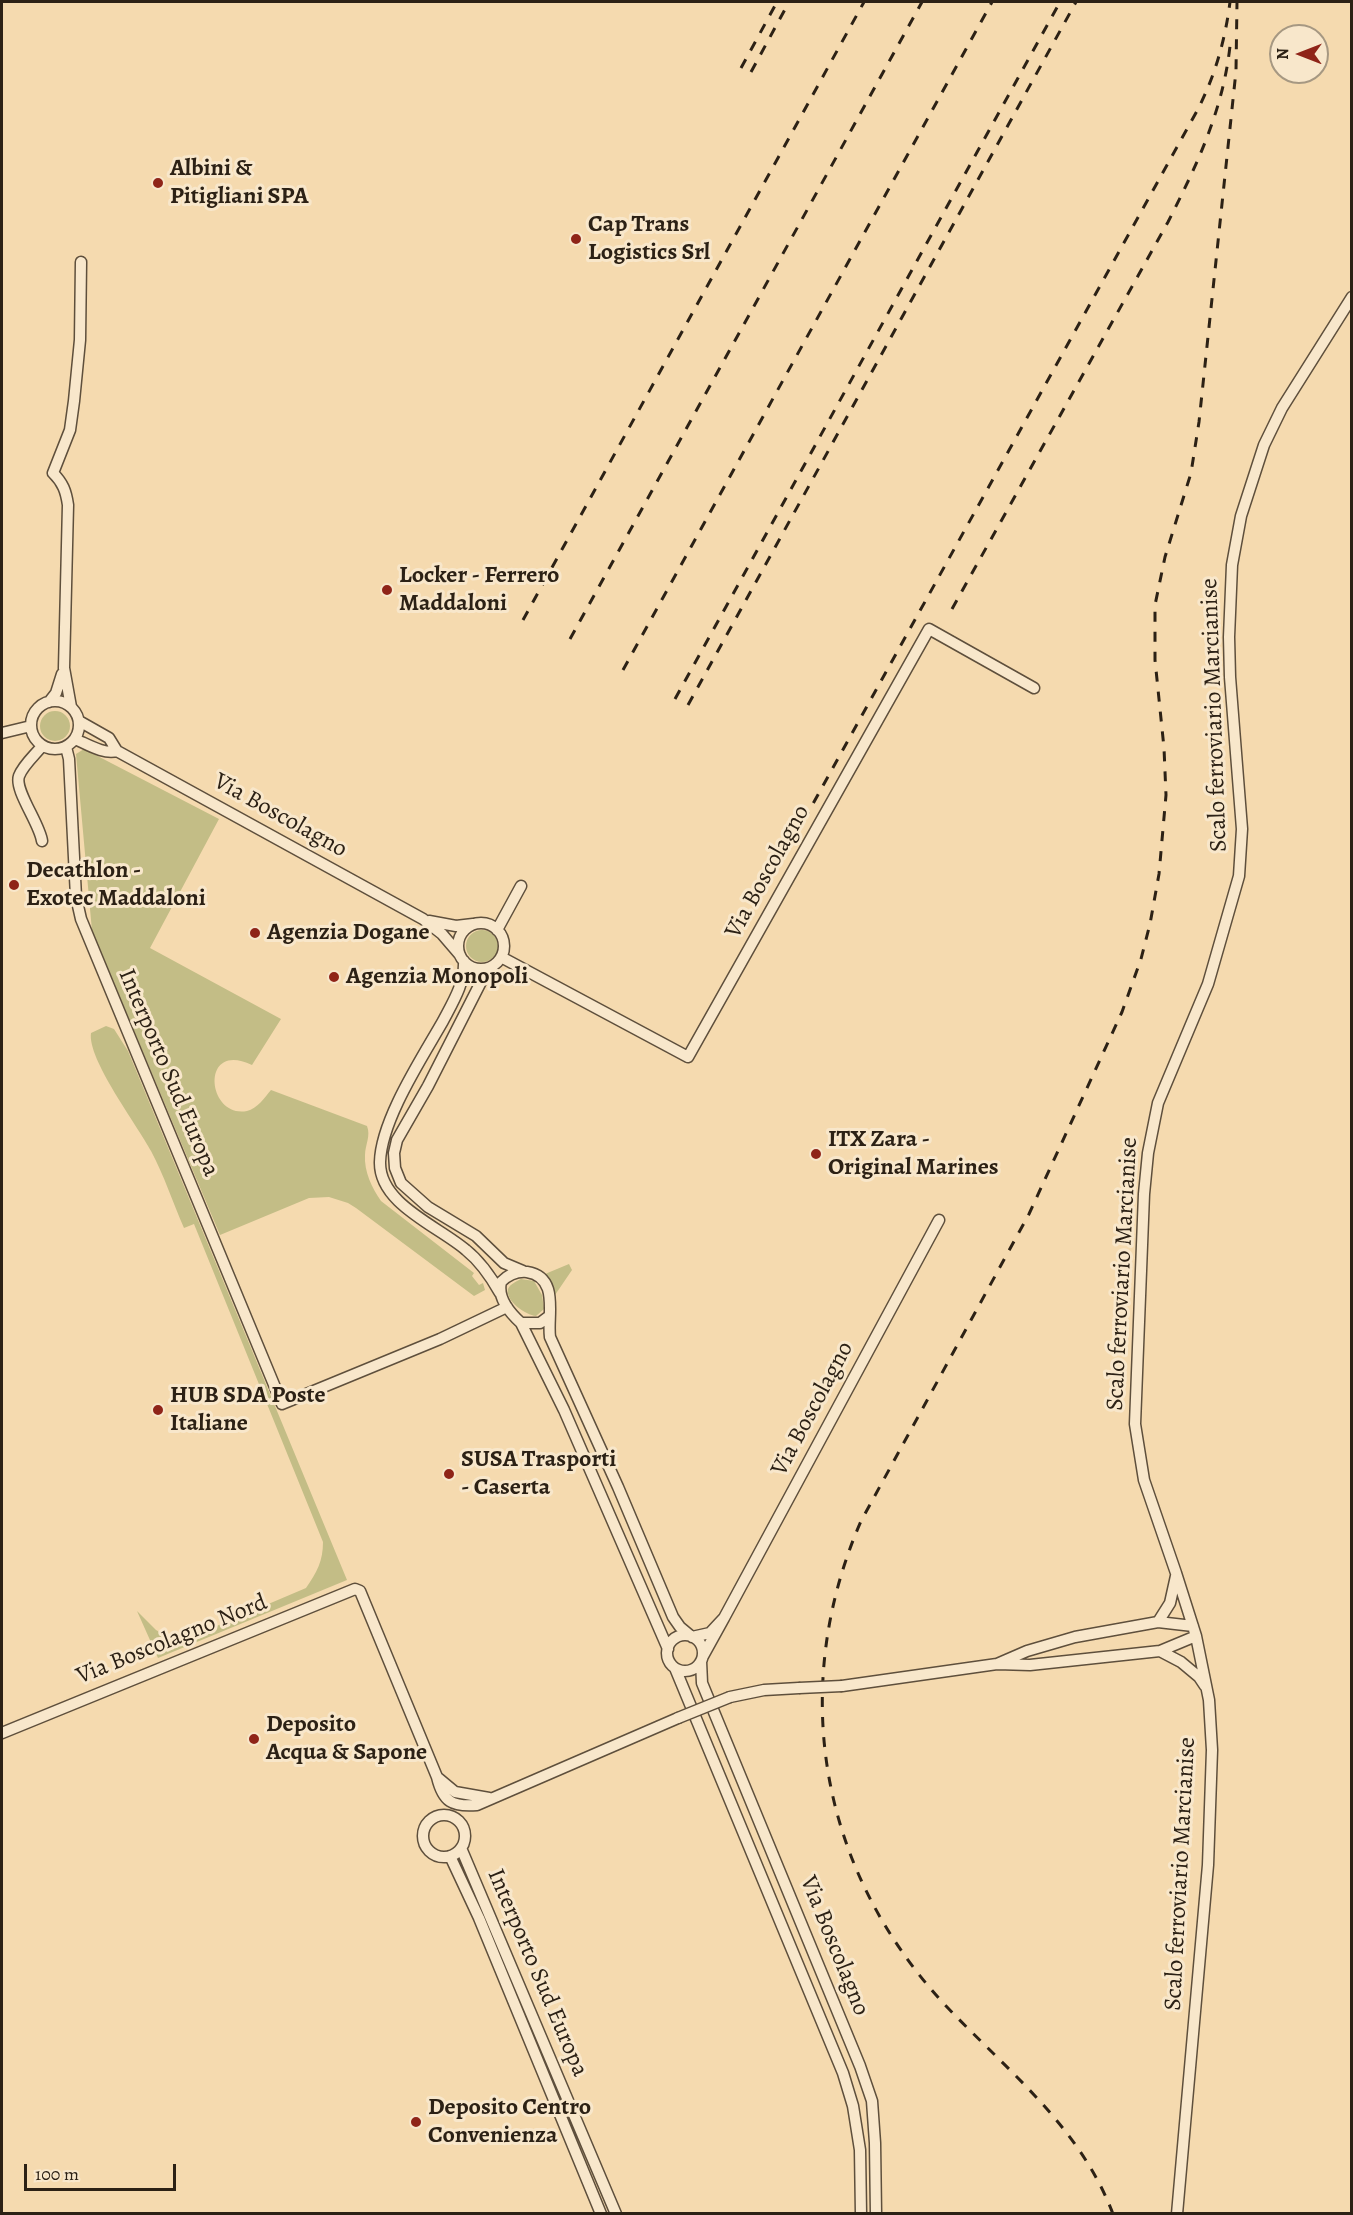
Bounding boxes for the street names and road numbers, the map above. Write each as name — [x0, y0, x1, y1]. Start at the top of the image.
street label: Scalo ferroviario Marcianise — [1196, 578, 1234, 852]
street label: Via Boscolagno — [208, 768, 352, 864]
street label: Via Boscolagno — [720, 800, 816, 944]
street label: Interporto Sud Europa — [111, 965, 225, 1181]
street label: Scalo ferroviario Marcianise — [1101, 1137, 1145, 1411]
street label: Via Boscolagno — [766, 1337, 860, 1481]
street label: Via Boscolagno Nord — [72, 1589, 272, 1691]
street label: Scalo ferroviario Marcianise — [1159, 1737, 1203, 2011]
street label: Interporto Sud Europa — [480, 1865, 594, 2081]
street label: Via Boscolagno — [793, 1872, 875, 2020]

